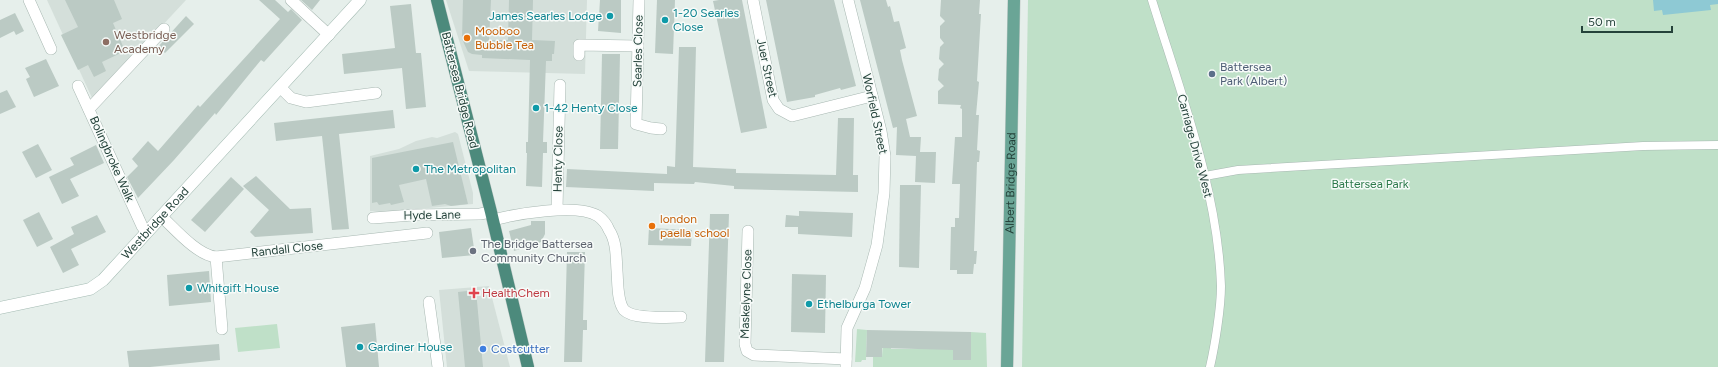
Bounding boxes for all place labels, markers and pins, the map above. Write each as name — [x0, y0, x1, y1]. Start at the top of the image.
place label: 1-20 Searles Close — [673, 6, 740, 34]
place label: James Searles Lodge — [489, 9, 602, 23]
marker: James Searles Lodge — [605, 11, 615, 21]
marker: 1-20 Searles Close — [660, 15, 670, 25]
place label: Mooboo Bubble Tea — [475, 24, 534, 52]
place label: Westbridge Academy — [114, 28, 177, 56]
marker: Mooboo Bubble Tea — [462, 33, 472, 43]
marker: Westbridge Academy — [101, 37, 111, 47]
place label: Battersea Park (Albert) — [1220, 60, 1287, 88]
marker: Battersea Park (Albert) — [1207, 69, 1217, 79]
place label: 1-42 Henty Close — [544, 101, 638, 115]
marker: 1-42 Henty Close — [531, 103, 541, 113]
place label: The Metropolitan — [424, 162, 516, 176]
marker: The Metropolitan — [411, 164, 421, 174]
place label: london paella school — [660, 212, 729, 240]
marker: london paella school — [647, 221, 657, 231]
place label: The Bridge Battersea Community Church — [481, 237, 593, 265]
marker: The Bridge Battersea Community Church — [468, 246, 478, 256]
place label: Whitgift House — [197, 281, 280, 295]
marker: Whitgift House — [184, 283, 194, 293]
place label: HealthChem — [482, 286, 550, 300]
marker: HealthChem — [469, 288, 479, 298]
place label: Ethelburga Tower — [817, 297, 911, 311]
marker: Ethelburga Tower — [804, 299, 814, 309]
place label: Gardiner House — [368, 340, 453, 354]
marker: Gardiner House — [355, 342, 365, 352]
place label: Costcutter — [491, 342, 550, 356]
marker: Costcutter — [478, 344, 488, 354]

